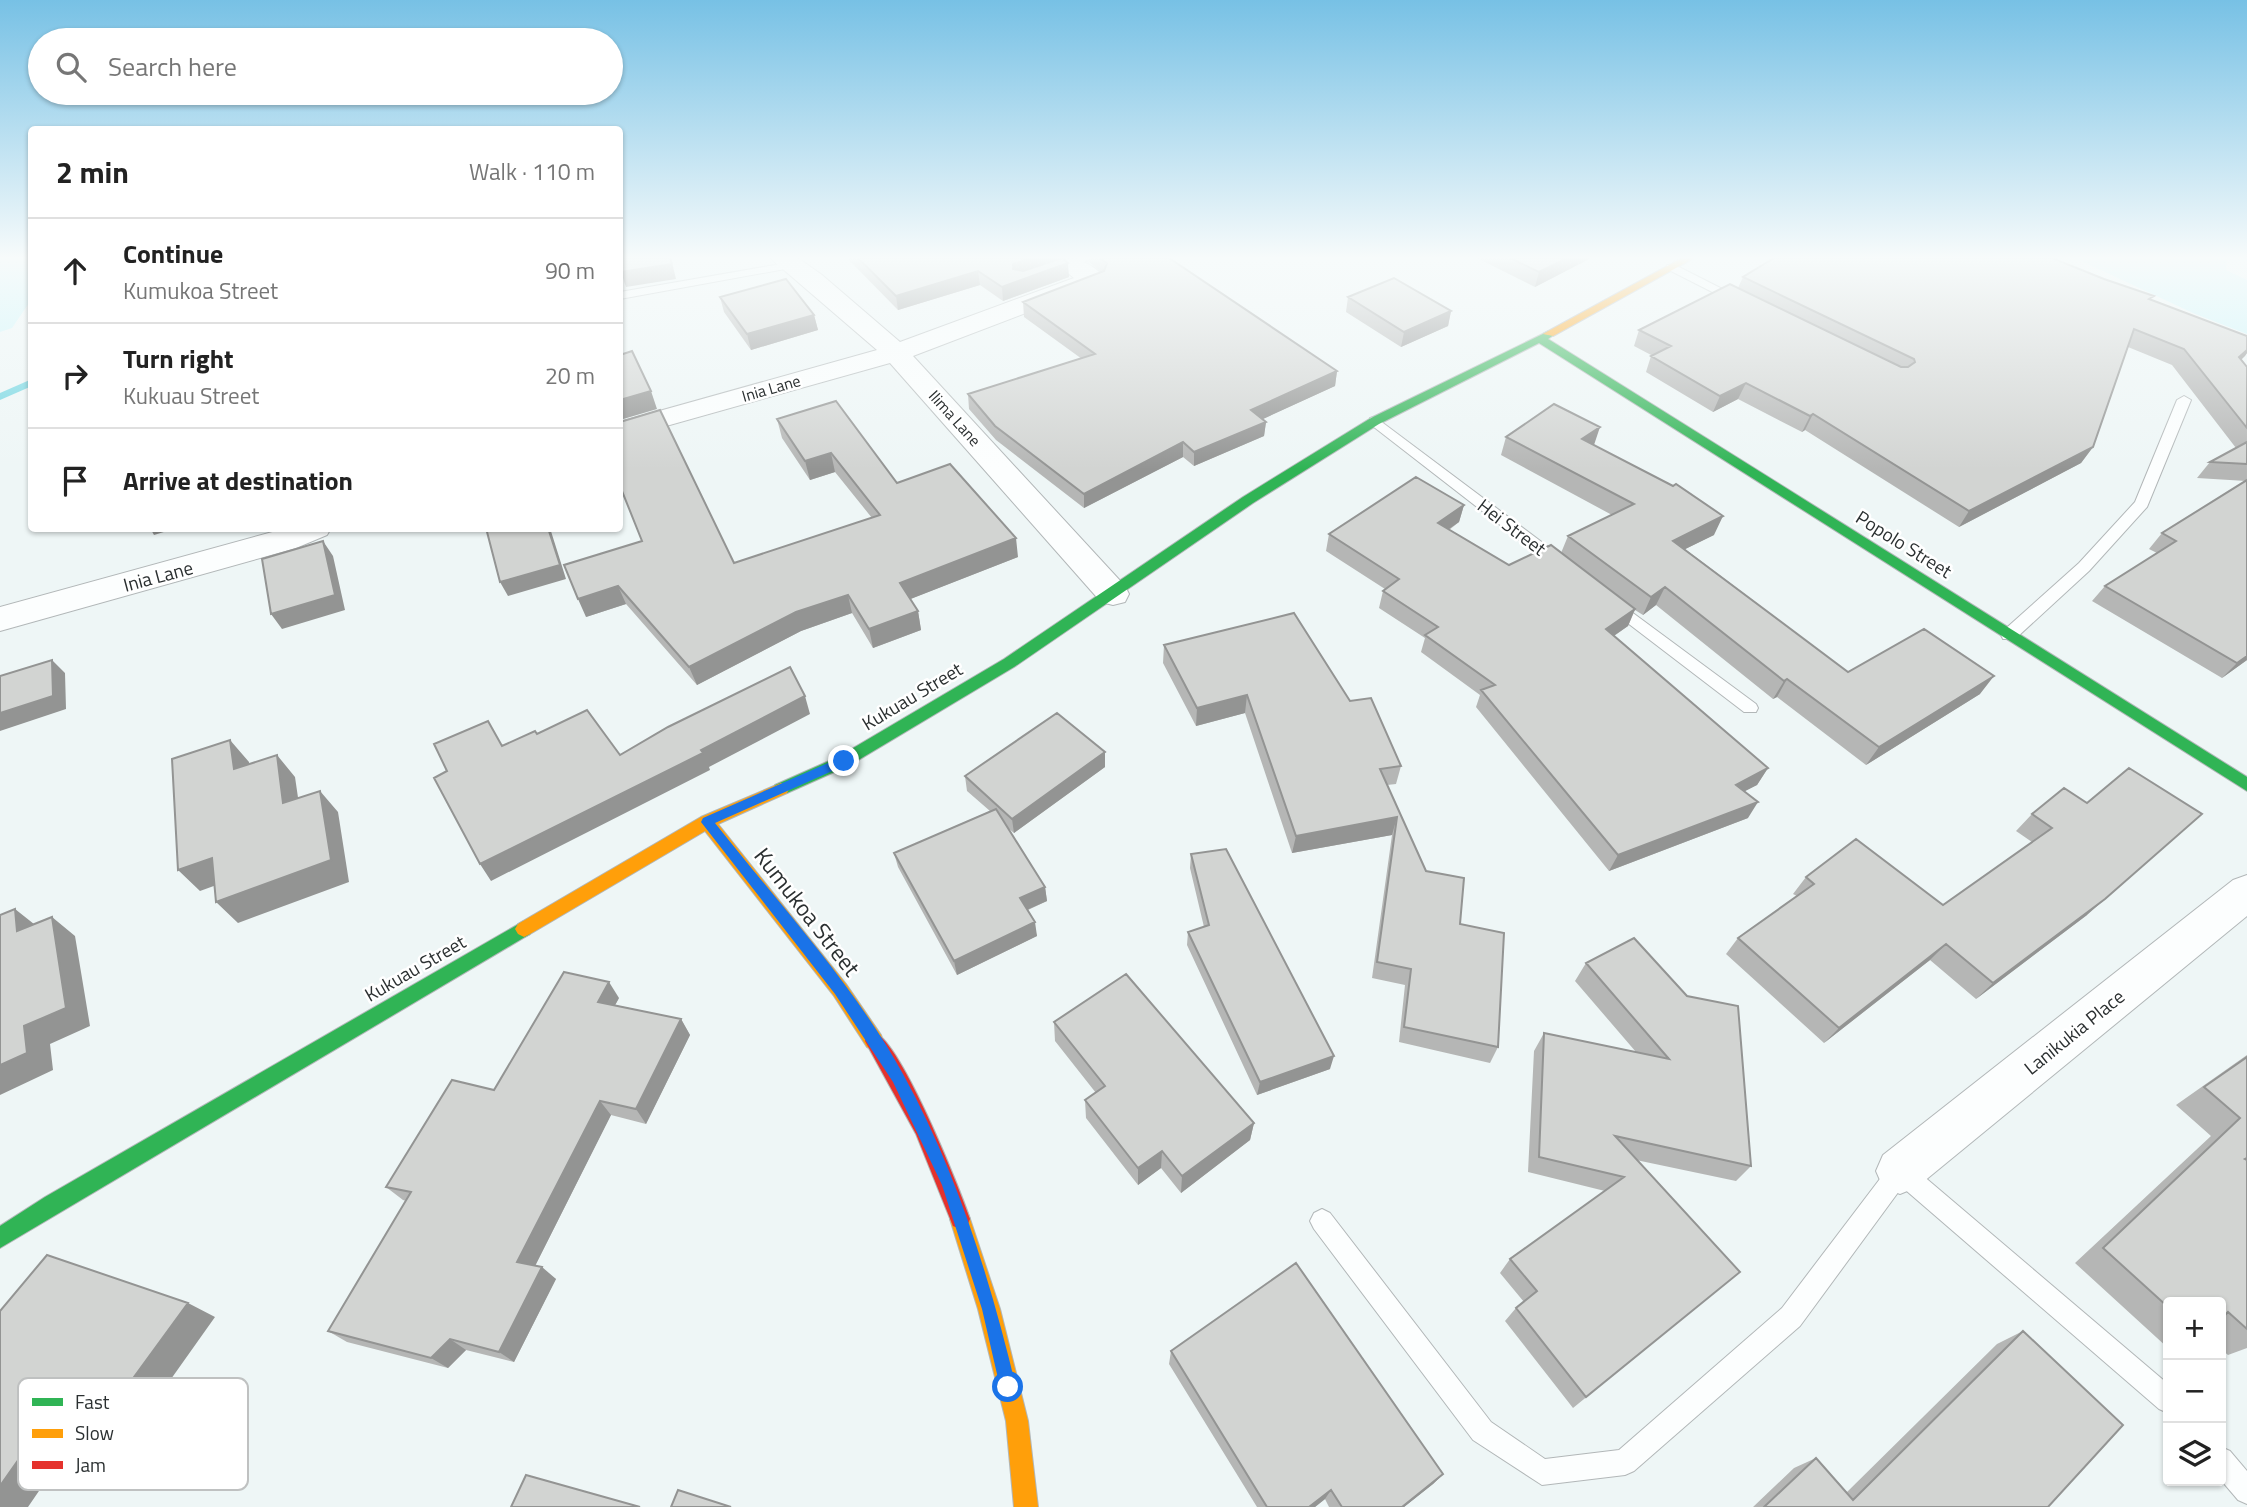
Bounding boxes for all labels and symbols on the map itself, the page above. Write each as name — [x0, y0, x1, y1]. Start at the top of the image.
street label: Inia Lane — [739, 368, 803, 408]
street label: Ilima Lane — [923, 385, 987, 451]
street label: Hei Street — [1472, 491, 1553, 562]
street label: Popolo Street — [1850, 502, 1958, 585]
street label: Inia Lane — [120, 552, 196, 599]
street label: Kukuau Street — [856, 654, 968, 737]
route end — [828, 745, 859, 776]
street label: Kumukoa Street — [746, 840, 869, 984]
street label: Kukuau Street — [359, 927, 471, 1008]
street label: Lanikukia Place — [2017, 982, 2130, 1081]
route start — [992, 1371, 1023, 1402]
legend — [18, 1378, 248, 1490]
text: Fast — [75, 1387, 110, 1416]
text: Slow — [75, 1418, 114, 1447]
text: Jam — [75, 1450, 106, 1479]

